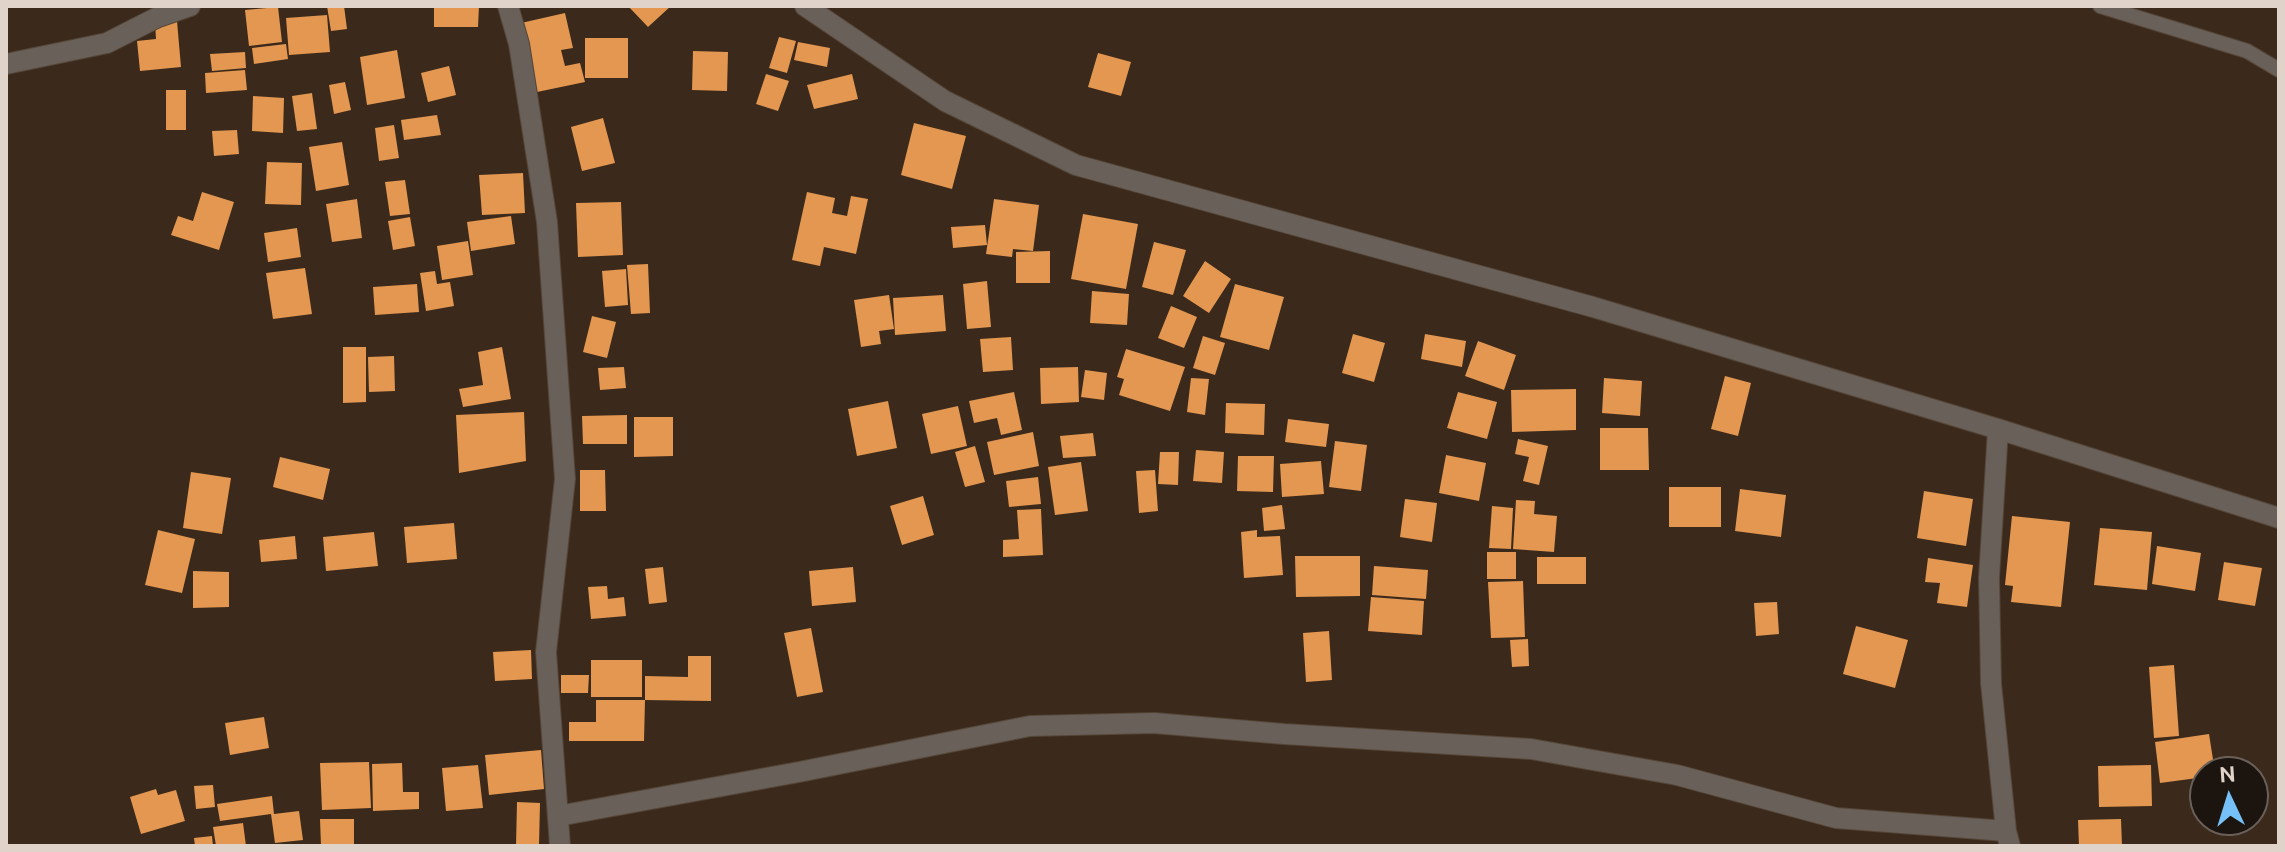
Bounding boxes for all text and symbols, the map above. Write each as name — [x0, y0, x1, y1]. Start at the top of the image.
north arrow — [2189, 756, 2269, 836]
text: N — [2218, 761, 2236, 787]

